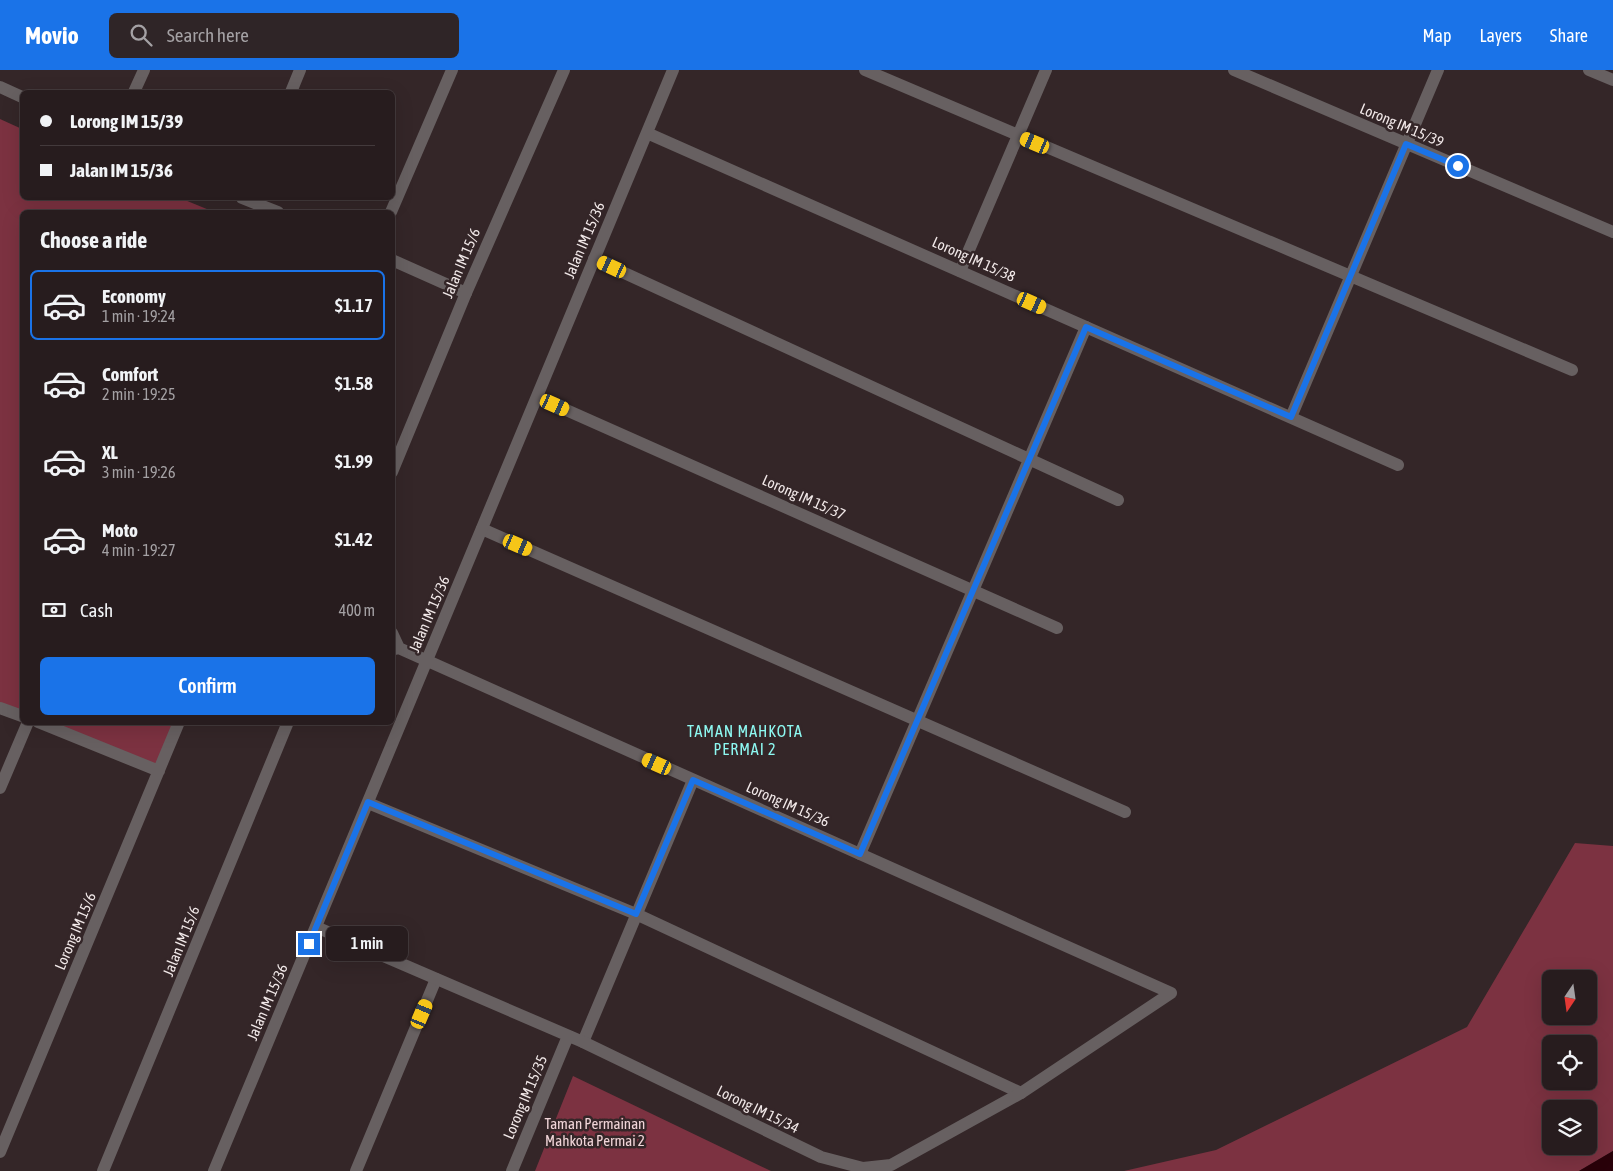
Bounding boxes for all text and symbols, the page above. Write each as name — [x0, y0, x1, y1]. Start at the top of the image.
search box — [109, 13, 459, 58]
icon: search — [127, 21, 155, 49]
text: Movio — [25, 22, 79, 49]
text: Search here — [167, 24, 249, 46]
text: Map — [1422, 25, 1451, 46]
text: Layers — [1479, 25, 1522, 46]
text: Share — [1550, 25, 1588, 46]
street label: Lorong IM 15/39 — [1358, 100, 1446, 150]
text: Lorong IM 15/39 — [70, 110, 183, 132]
car — [1018, 130, 1051, 156]
route start — [1447, 155, 1469, 177]
text: Jalan IM 15/36 — [70, 159, 173, 181]
street label: Jalan IM 15/36 — [560, 199, 608, 281]
street label: Jalan IM 15/6 — [439, 226, 483, 300]
text: Choose a ride — [40, 227, 147, 253]
street label: Lorong IM 15/38 — [930, 233, 1018, 285]
car — [595, 254, 628, 280]
icon: car — [42, 283, 87, 328]
text: Economy — [102, 285, 166, 307]
car — [1015, 290, 1048, 316]
text: $1.17 — [335, 294, 373, 316]
text: 1 min · 19:24 — [102, 307, 175, 325]
icon: car — [42, 361, 87, 406]
text: Comfort — [102, 363, 158, 385]
text: $1.58 — [335, 372, 373, 394]
text: 2 min · 19:25 — [102, 385, 175, 403]
car — [538, 392, 571, 418]
icon: car — [42, 439, 87, 484]
text: XL — [102, 441, 118, 463]
text: $1.99 — [335, 450, 373, 472]
text: 3 min · 19:26 — [102, 463, 175, 481]
street label: Lorong IM 15/37 — [760, 471, 848, 523]
icon: car — [42, 517, 87, 562]
text: Moto — [102, 519, 138, 541]
text: $1.42 — [335, 528, 373, 550]
car — [501, 532, 534, 558]
text: 4 min · 19:27 — [102, 541, 175, 559]
street label: Jalan IM 15/36 — [405, 573, 453, 655]
icon: cash — [40, 596, 68, 624]
text: Cash — [80, 599, 113, 621]
text: 400 m — [339, 601, 375, 619]
button: Confirm — [40, 657, 375, 715]
district label: TAMAN MAHKOTA PERMAI 2 — [687, 722, 803, 758]
car — [640, 751, 673, 777]
street label: Lorong IM 15/36 — [744, 778, 832, 830]
street label: Lorong IM 15/6 — [51, 890, 99, 972]
street label: Jalan IM 15/6 — [159, 903, 203, 979]
callout: 1 min — [326, 926, 409, 962]
route end — [298, 933, 320, 955]
text: 1 min — [351, 934, 383, 952]
street label: Jalan IM 15/36 — [243, 961, 291, 1043]
north arrow — [1542, 970, 1598, 1025]
map controls — [1542, 970, 1597, 1155]
car — [409, 997, 434, 1031]
button: locate — [1542, 1035, 1597, 1090]
street label: Lorong IM 15/35 — [500, 1053, 550, 1141]
street label: Lorong IM 15/34 — [714, 1082, 802, 1136]
button: layers — [1542, 1100, 1597, 1155]
park label: Taman Permainan Mahkota Permai 2 — [545, 1115, 645, 1149]

